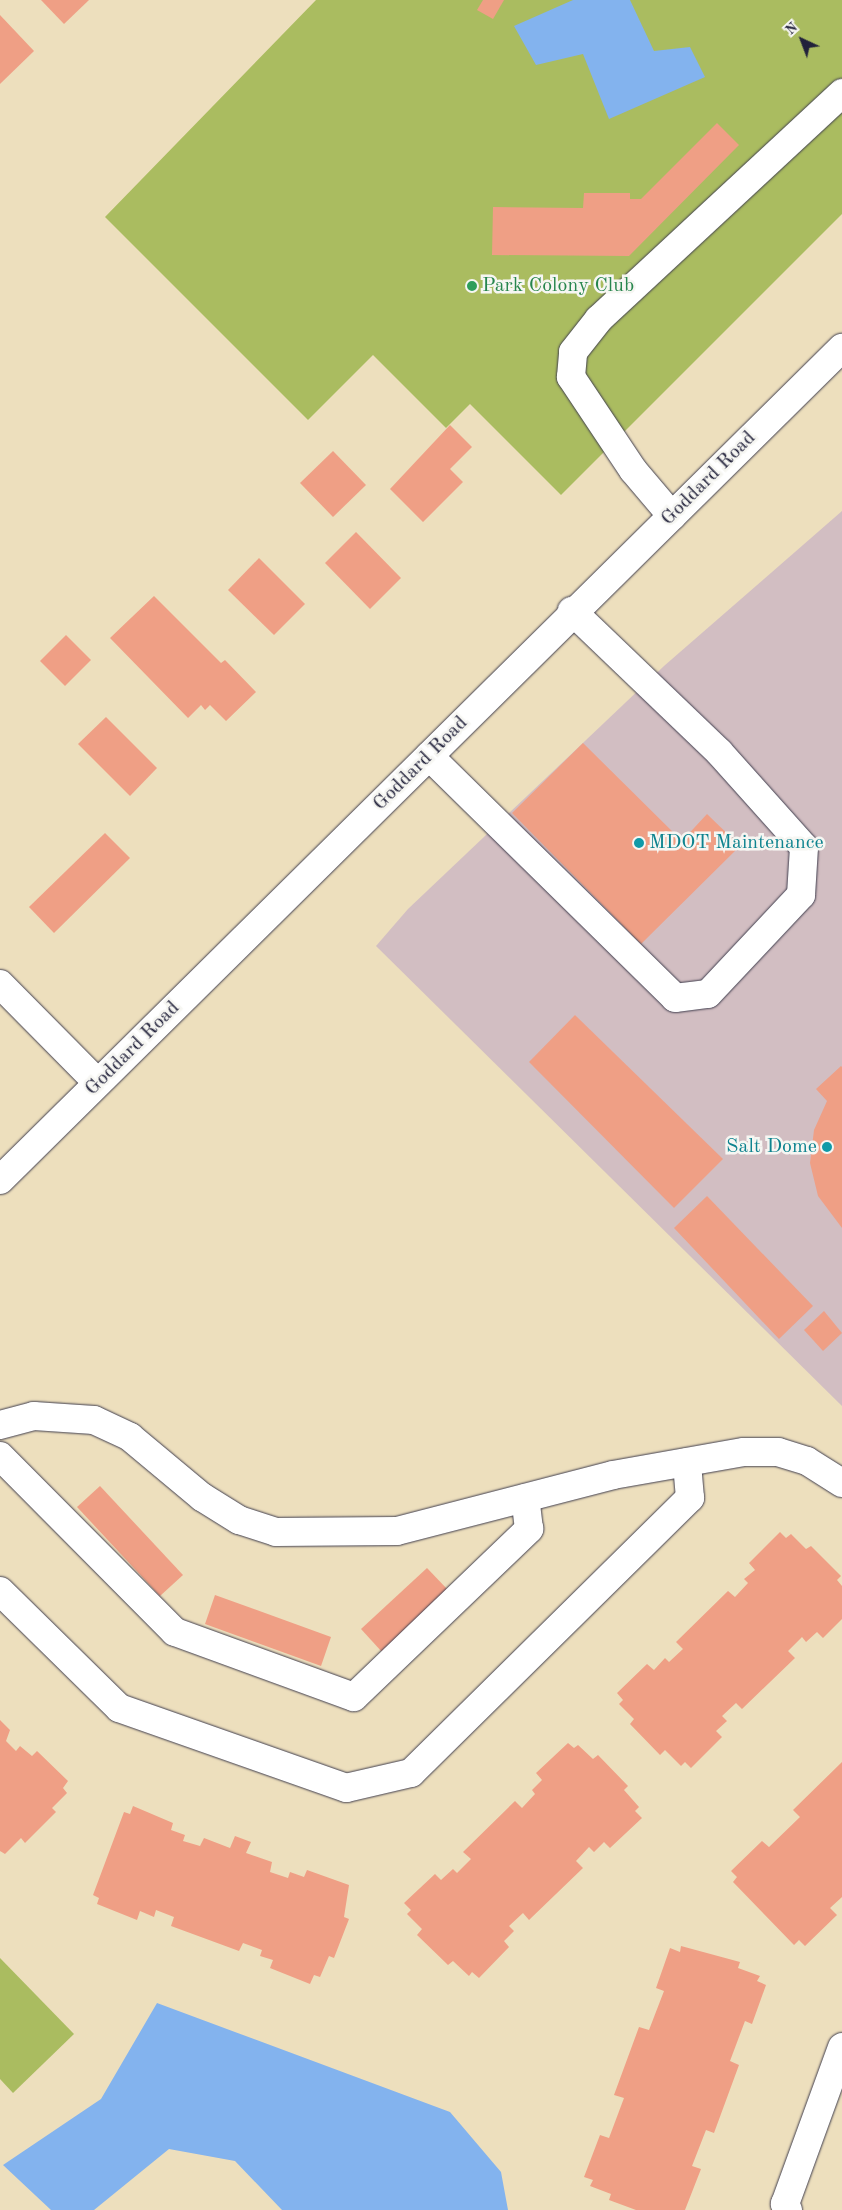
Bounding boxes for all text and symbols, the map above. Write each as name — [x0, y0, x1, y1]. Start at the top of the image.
north arrow — [777, 15, 827, 65]
text: N — [783, 20, 800, 38]
place label: Park Colony Club — [482, 274, 634, 298]
marker: Park Colony Club — [466, 280, 478, 292]
street label: Goddard Road — [657, 427, 761, 531]
street label: Goddard Road — [369, 712, 473, 816]
place label: MDOT Maintenance — [649, 831, 824, 855]
marker: MDOT Maintenance — [633, 837, 645, 849]
street label: Goddard Road — [81, 997, 185, 1101]
place label: Salt Dome — [726, 1135, 817, 1159]
marker: Salt Dome — [821, 1141, 833, 1153]

